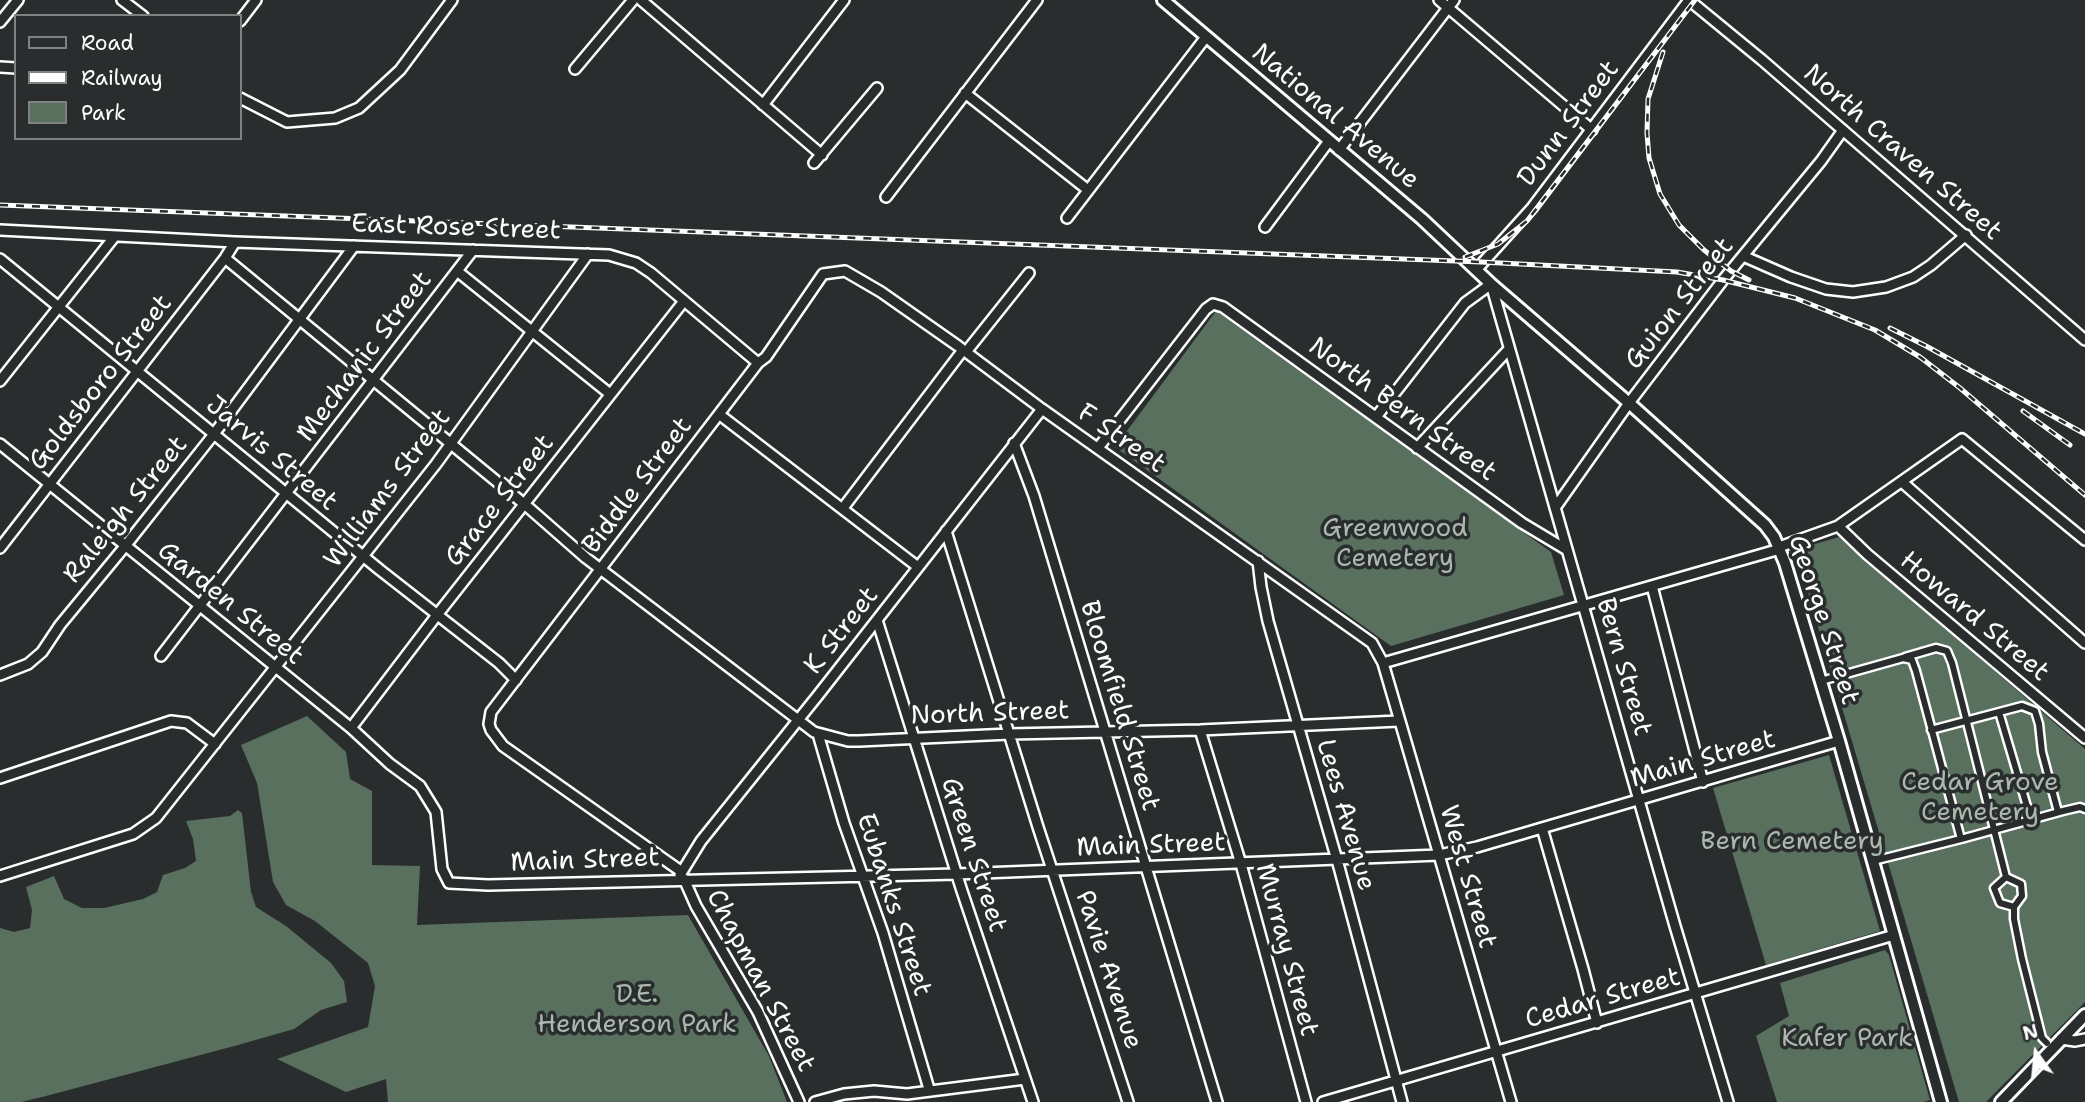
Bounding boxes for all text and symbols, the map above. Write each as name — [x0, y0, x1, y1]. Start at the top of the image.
legend — [14, 14, 242, 140]
text: Road — [81, 29, 134, 57]
street label: National Avenue — [1245, 38, 1425, 196]
street label: Dunn Street — [1512, 55, 1626, 193]
street label: North Craven Street — [1796, 58, 2008, 248]
text: Railway — [81, 64, 163, 92]
text: Park — [81, 99, 126, 127]
street label: East Rose Street — [351, 209, 561, 247]
street label: Guion Street — [1619, 232, 1741, 376]
street label: Mechanic Street — [291, 266, 439, 448]
street label: Goldsboro Street — [23, 289, 179, 477]
street label: North Bern Street — [1302, 331, 1502, 489]
street label: Jarvis Street — [199, 390, 343, 518]
street label: F Street — [1071, 398, 1171, 480]
street label: Williams Street — [318, 403, 458, 575]
street label: Biddle Street — [577, 412, 699, 560]
street label: Grace Street — [439, 429, 561, 573]
street label: Raleigh Street — [57, 430, 195, 590]
park label: Greenwood Cemetery — [1322, 513, 1468, 574]
street label: George Street — [1781, 531, 1865, 709]
street label: Garden Street — [151, 536, 309, 672]
street label: Howard Street — [1893, 546, 2055, 688]
street label: K Street — [798, 581, 886, 681]
street label: Bern Street — [1588, 594, 1658, 740]
street label: Bloomfield Street — [1072, 597, 1166, 815]
street label: North Street — [910, 696, 1070, 732]
street label: Main Street — [1627, 724, 1779, 796]
street label: Lees Avenue — [1309, 736, 1381, 894]
park label: Cedar Grove Cemetery — [1901, 767, 2059, 828]
street label: Green Street — [933, 774, 1013, 936]
street label: West Street — [1432, 802, 1502, 952]
street label: Eubanks Street — [849, 810, 937, 1000]
park label: Bern Cemetery — [1700, 826, 1884, 858]
street label: Main Street — [1076, 828, 1226, 864]
street label: Main Street — [510, 843, 660, 879]
street label: Murray Street — [1248, 860, 1324, 1040]
street label: Chapman Street — [699, 885, 821, 1077]
street label: Pavie Avenue — [1068, 887, 1148, 1053]
street label: Cedar Street — [1522, 962, 1684, 1036]
park label: D.E. Henderson Park — [537, 979, 737, 1040]
north arrow — [2001, 1018, 2071, 1088]
text: N — [2020, 1018, 2041, 1046]
park label: Kafer Park — [1781, 1023, 1913, 1055]

